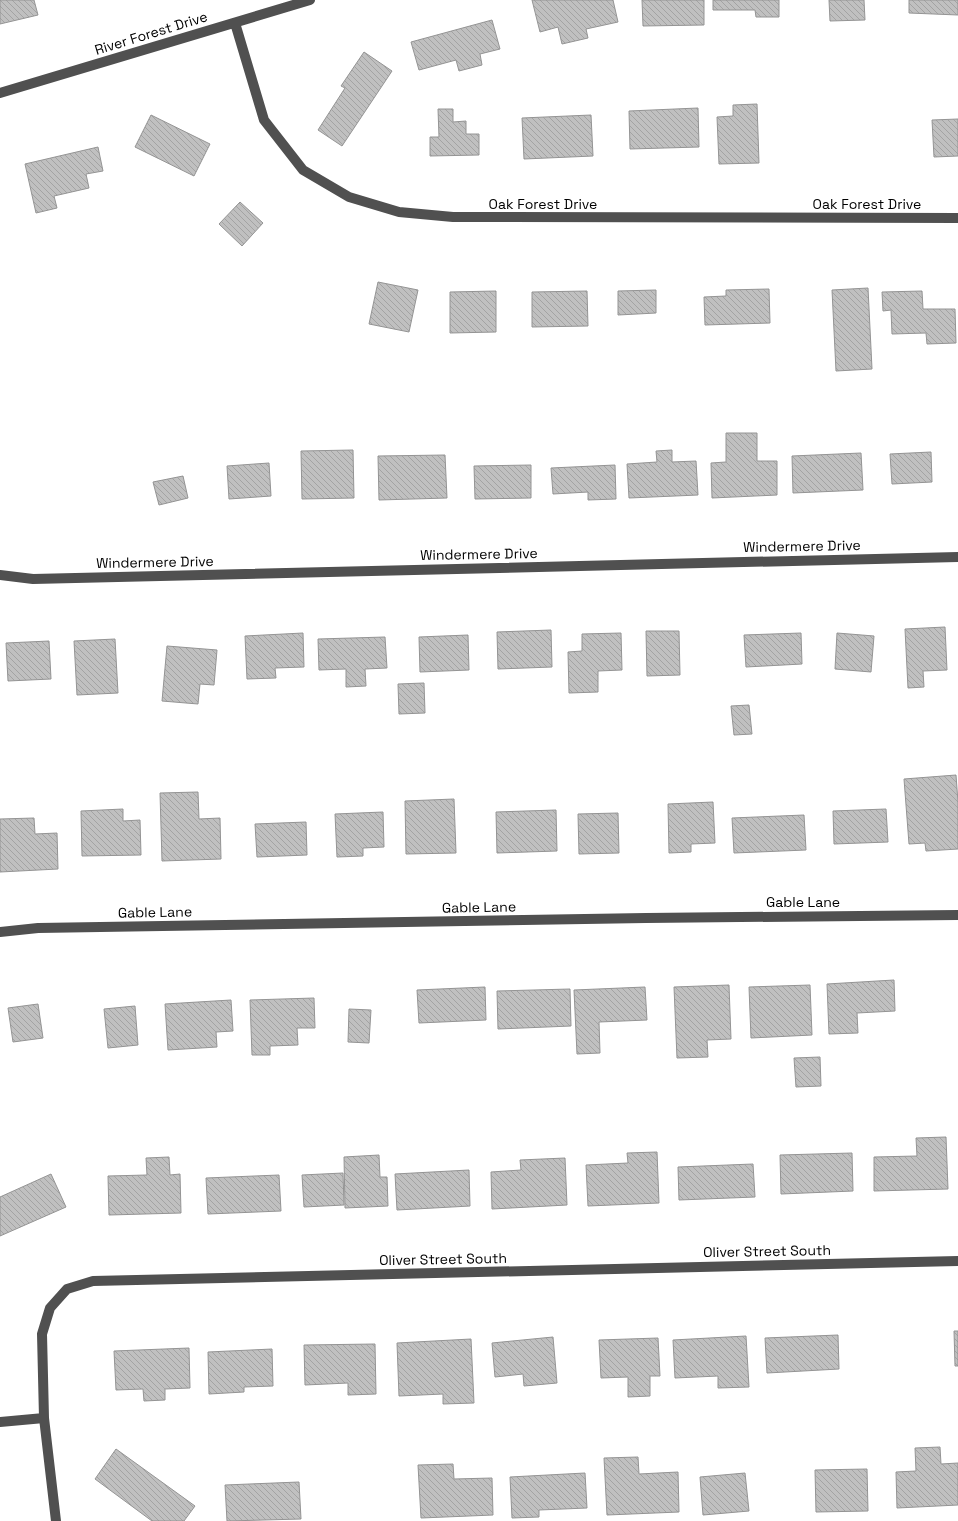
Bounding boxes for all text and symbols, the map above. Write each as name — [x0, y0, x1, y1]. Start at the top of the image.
street label: River Forest Drive — [92, 7, 210, 59]
street label: Oak Forest Drive — [489, 195, 597, 213]
street label: Oak Forest Drive — [813, 195, 921, 213]
street label: Windermere Drive — [743, 536, 861, 556]
street label: Windermere Drive — [420, 544, 538, 564]
street label: Windermere Drive — [96, 552, 214, 572]
street label: Gable Lane — [766, 893, 840, 911]
street label: Gable Lane — [442, 897, 516, 917]
street label: Gable Lane — [118, 902, 192, 922]
street label: Oliver Street South — [703, 1241, 831, 1261]
street label: Oliver Street South — [379, 1249, 507, 1269]

